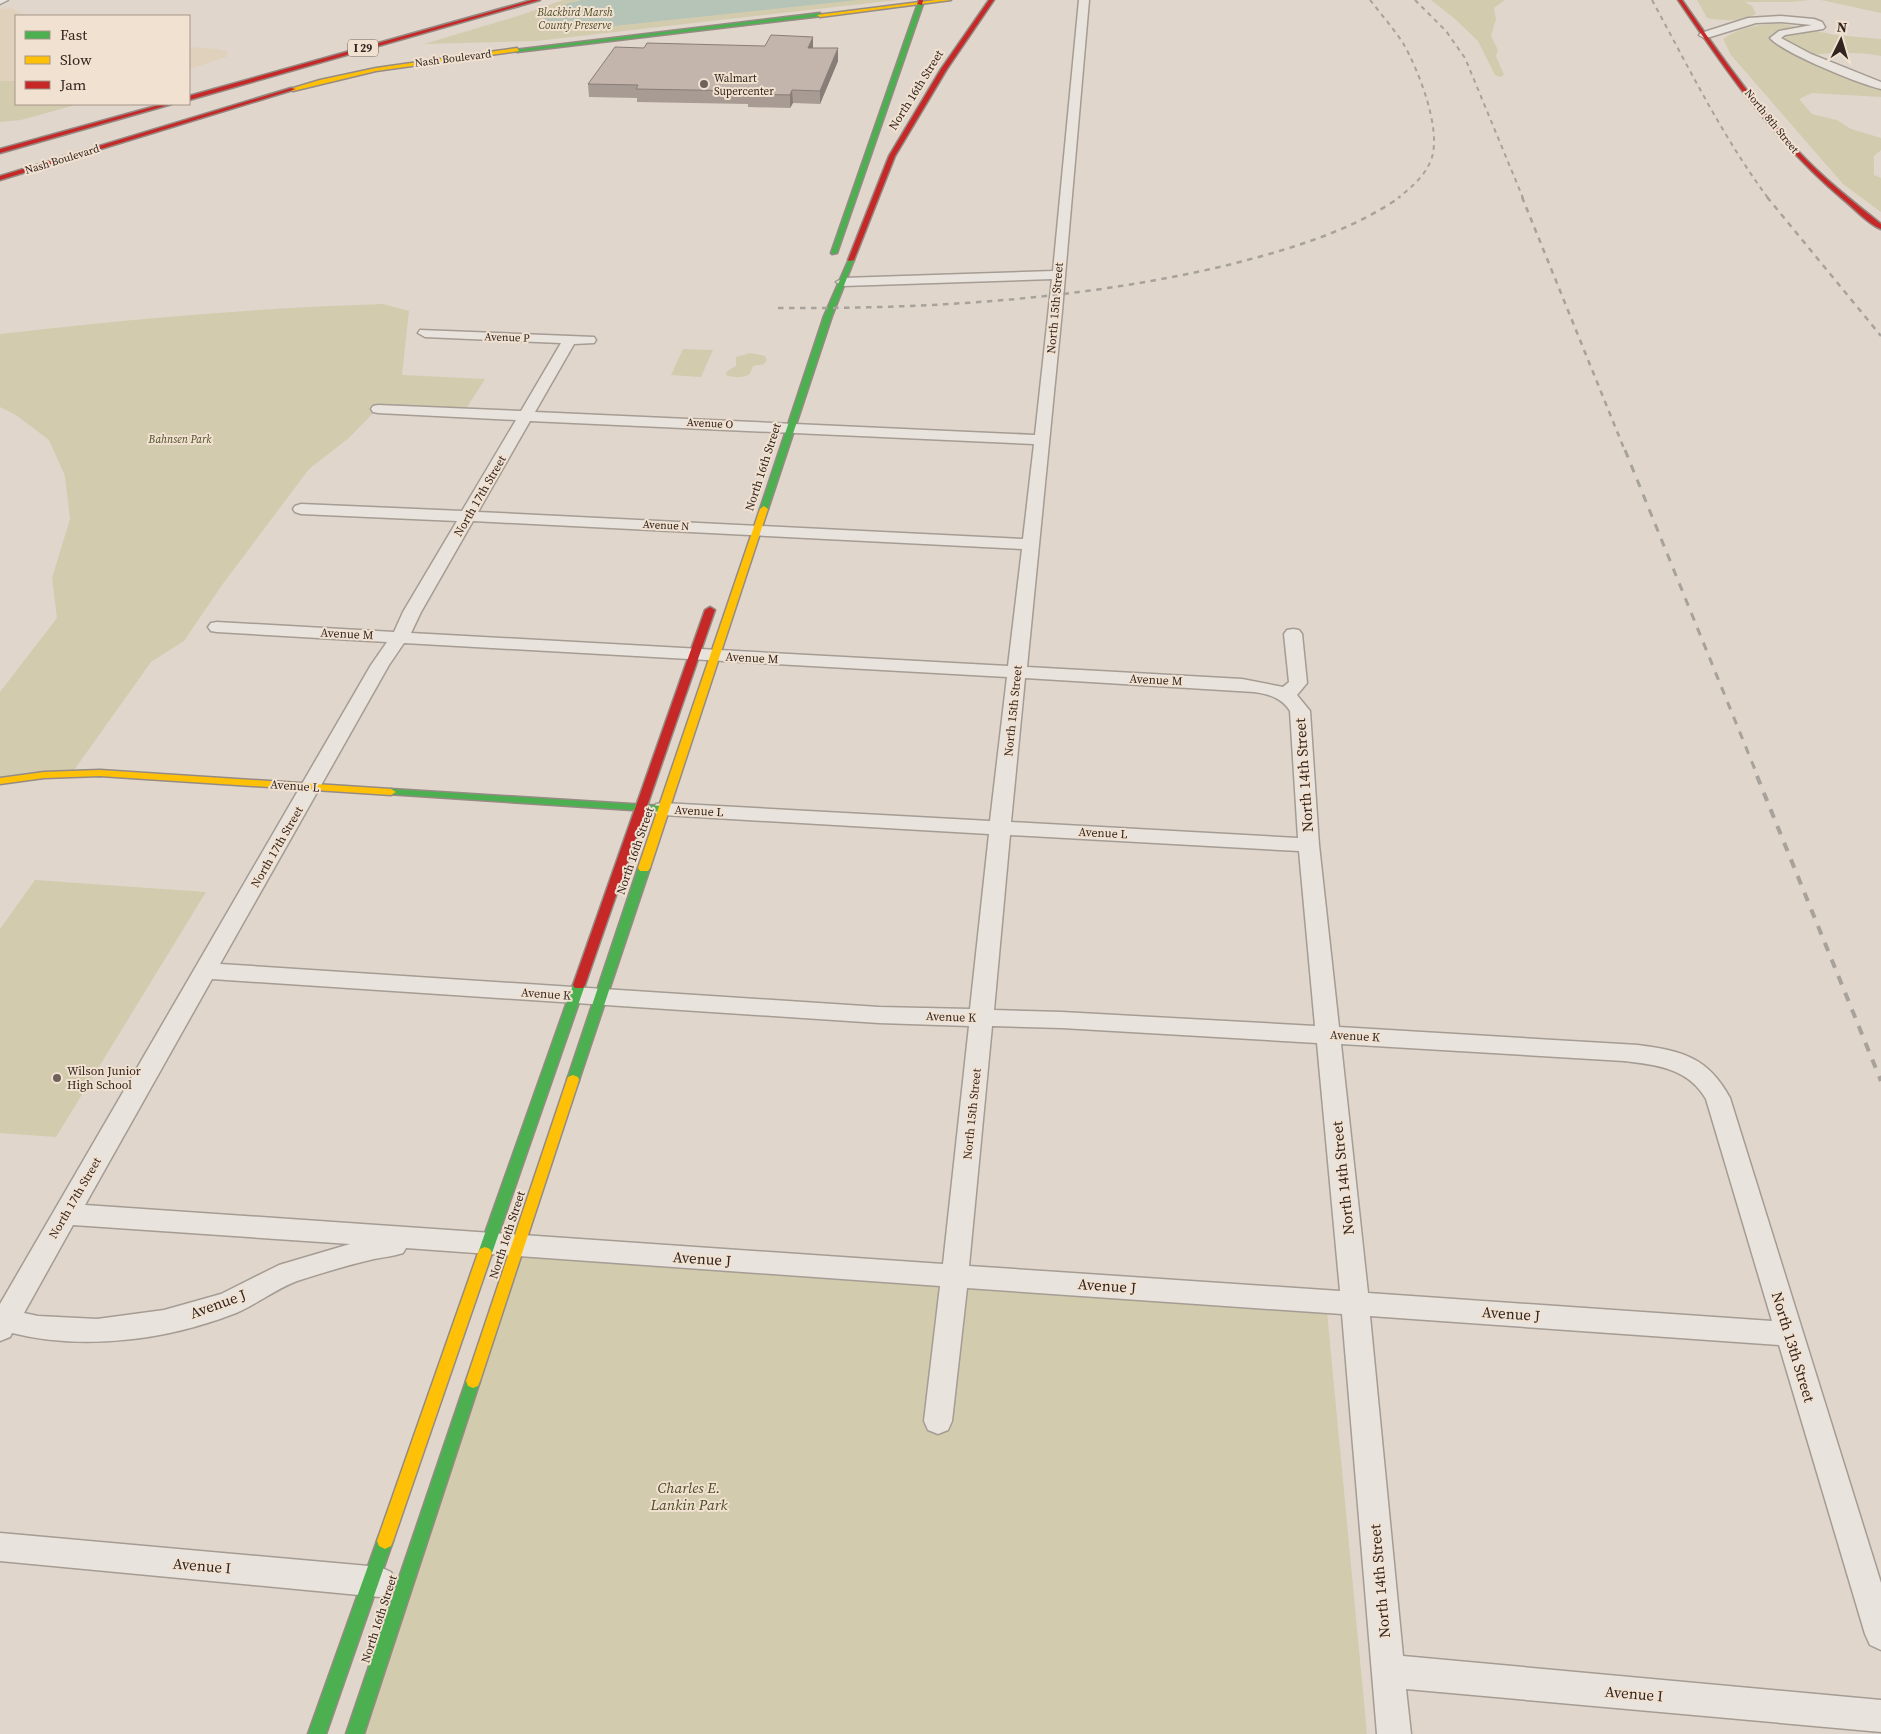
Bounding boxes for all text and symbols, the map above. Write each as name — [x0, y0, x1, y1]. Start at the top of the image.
park label: Blackbird Marsh County Preserve — [536, 5, 613, 33]
legend — [15, 15, 190, 105]
north arrow — [1816, 15, 1866, 65]
text: N — [1836, 17, 1848, 37]
text: Fast — [60, 24, 87, 45]
road number: I 29 — [348, 40, 378, 56]
street label: Nash Boulevard — [414, 46, 493, 71]
street label: North 16th Street — [885, 47, 947, 133]
text: Slow — [60, 49, 92, 70]
place label: Walmart Supercenter — [714, 71, 774, 99]
text: Jam — [59, 74, 87, 95]
marker: Walmart Supercenter — [698, 78, 710, 90]
street label: North 8th Street — [1741, 86, 1802, 157]
street label: Nash Boulevard — [23, 141, 102, 178]
street label: North 15th Street — [1043, 262, 1067, 354]
street label: Avenue P — [484, 329, 530, 346]
street label: Avenue O — [686, 415, 734, 432]
street label: North 16th Street — [741, 421, 785, 513]
park label: Bahnsen Park — [148, 432, 212, 447]
street label: North 17th Street — [450, 452, 510, 540]
street label: Avenue N — [642, 517, 690, 534]
street label: Avenue M — [320, 625, 374, 643]
street label: Avenue M — [725, 649, 779, 667]
street label: North 15th Street — [1000, 665, 1026, 757]
street label: Avenue M — [1129, 671, 1183, 689]
street label: North 14th Street — [1289, 717, 1318, 833]
street label: Avenue L — [270, 776, 320, 796]
street label: Avenue L — [674, 802, 724, 820]
street label: North 17th Street — [247, 803, 307, 891]
street label: North 16th Street — [613, 805, 657, 897]
street label: Avenue L — [1078, 824, 1128, 842]
street label: Avenue K — [520, 984, 572, 1004]
street label: Avenue K — [926, 1008, 976, 1026]
street label: Avenue K — [1330, 1027, 1380, 1045]
place label: Wilson Junior High School — [67, 1063, 141, 1093]
street label: North 15th Street — [959, 1068, 985, 1160]
marker: Wilson Junior High School — [51, 1072, 63, 1084]
street label: North 14th Street — [1326, 1120, 1359, 1236]
street label: North 17th Street — [45, 1154, 105, 1242]
street label: North 16th Street — [485, 1189, 529, 1281]
street label: Avenue J — [672, 1246, 732, 1271]
street label: Avenue J — [1077, 1273, 1137, 1298]
street label: Avenue J — [187, 1284, 249, 1323]
street label: North 13th Street — [1767, 1289, 1820, 1405]
street label: Avenue J — [1481, 1301, 1541, 1326]
park label: Charles E. Lankin Park — [649, 1477, 728, 1515]
street label: North 14th Street — [1364, 1523, 1395, 1639]
street label: Avenue I — [172, 1553, 232, 1579]
street label: North 16th Street — [357, 1573, 401, 1665]
street label: Avenue I — [1604, 1681, 1664, 1707]

